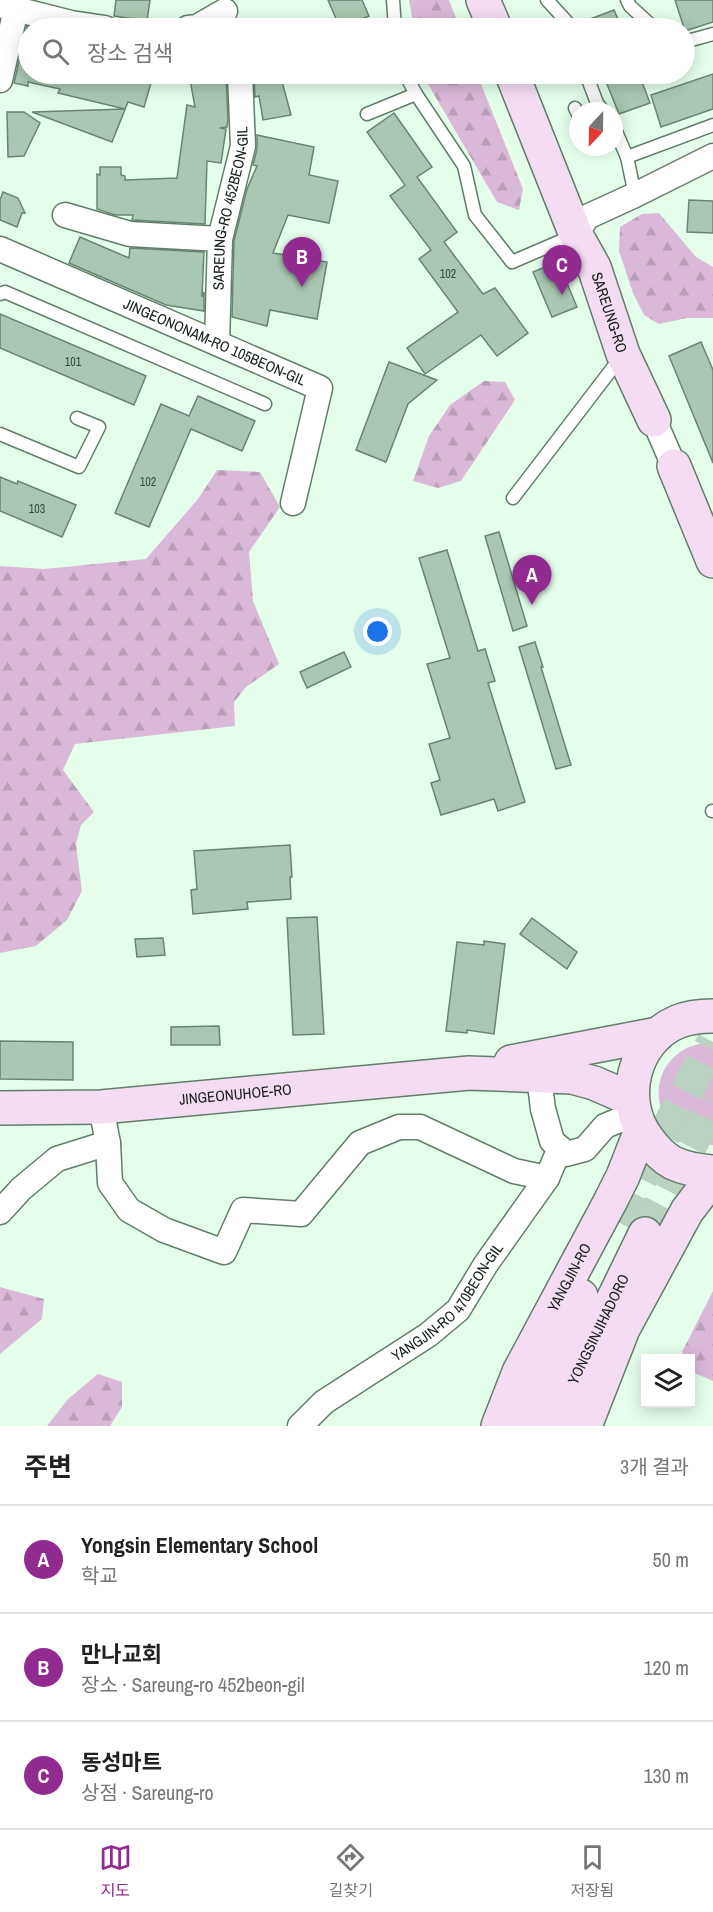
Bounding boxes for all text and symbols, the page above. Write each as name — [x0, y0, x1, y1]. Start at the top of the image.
search box — [18, 18, 695, 84]
icon: search — [39, 35, 72, 68]
text: 장소 검색 — [87, 38, 173, 68]
north arrow — [569, 102, 623, 156]
street label: SAREUNG-RO 452BEON-GIL — [208, 126, 253, 290]
pin: B — [282, 238, 322, 287]
pin: C — [542, 246, 582, 295]
house number: 102 — [440, 266, 456, 282]
street label: SAREUNG-RO — [587, 269, 633, 355]
street label: JINGEONONAM-RO 105BEON-GIL — [120, 293, 310, 391]
house number: 101 — [65, 354, 82, 370]
house number: 102 — [140, 474, 156, 490]
house number: 103 — [29, 501, 45, 517]
pin: A — [512, 556, 552, 605]
your location — [363, 617, 392, 646]
street label: JINGEONUHOE-RO — [178, 1078, 293, 1110]
street label: YANGJIN-RO 470BEON-GIL — [387, 1238, 508, 1366]
street label: YANGJIN-RO — [542, 1239, 596, 1315]
street label: YONGSINJIHADORO — [562, 1270, 634, 1388]
map controls — [641, 1354, 695, 1408]
button: layers — [641, 1354, 695, 1408]
text: 주변 — [24, 1449, 72, 1484]
text: 3개 결과 — [620, 1453, 689, 1480]
text: Yongsin Elementary School — [81, 1530, 318, 1560]
text: A — [38, 1546, 49, 1573]
text: 50 m — [653, 1546, 689, 1573]
text: 학교 — [81, 1562, 118, 1589]
text: 만나교회 — [81, 1639, 162, 1669]
text: B — [38, 1654, 49, 1681]
text: 120 m — [643, 1654, 689, 1681]
text: 장소 · Sareung-ro 452beon-gil — [81, 1671, 305, 1698]
text: 동성마트 — [81, 1747, 162, 1777]
text: C — [38, 1762, 49, 1789]
text: 130 m — [643, 1762, 689, 1789]
text: 상점 · Sareung-ro — [81, 1779, 214, 1806]
tab: 지도 — [99, 1841, 132, 1901]
tab: 길찾기 — [329, 1841, 373, 1901]
tab: 저장됨 — [570, 1841, 614, 1901]

